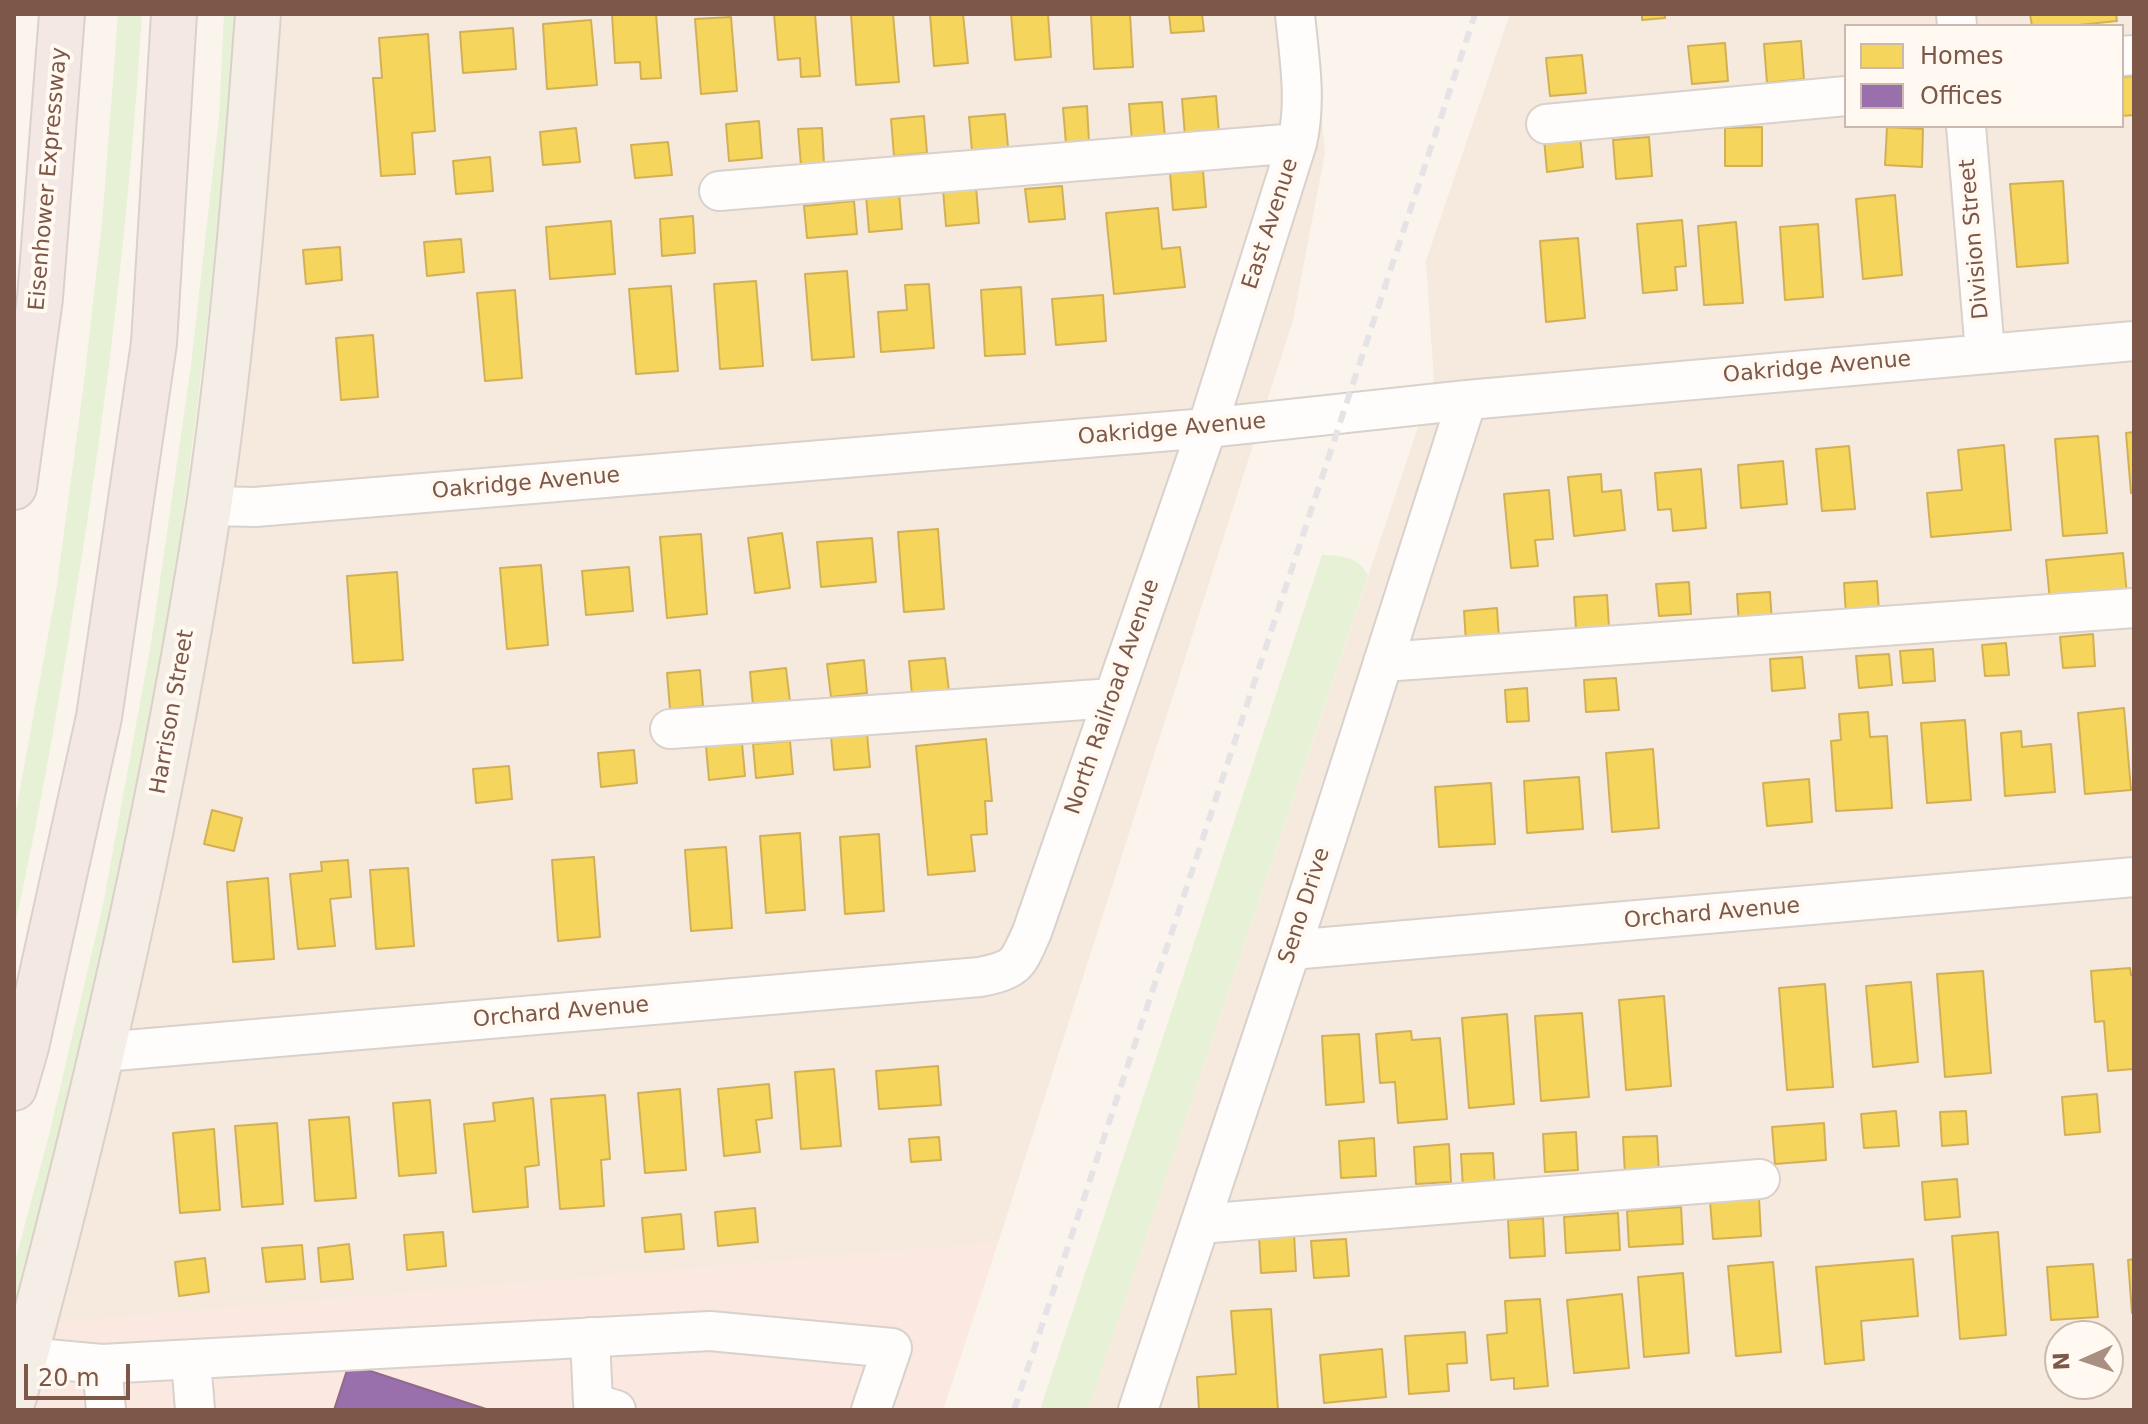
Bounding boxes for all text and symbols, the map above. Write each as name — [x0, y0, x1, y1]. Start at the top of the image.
legend — [1844, 24, 2124, 128]
text: Homes — [1920, 42, 2003, 70]
street label: Eisenhower Expressway — [24, 46, 74, 312]
text: Offices — [1920, 82, 2003, 110]
street label: East Avenue — [1237, 155, 1305, 293]
street label: Division Street — [1955, 158, 1995, 320]
street label: Oakridge Avenue — [1722, 347, 1912, 389]
street label: Oakridge Avenue — [1077, 409, 1267, 451]
street label: Oakridge Avenue — [431, 463, 621, 505]
street label: North Railroad Avenue — [1060, 576, 1166, 818]
street label: Harrison Street — [146, 628, 200, 796]
street label: Seno Drive — [1274, 845, 1336, 967]
street label: Orchard Avenue — [1623, 893, 1801, 935]
street label: Orchard Avenue — [472, 992, 650, 1034]
north arrow — [2044, 1320, 2124, 1400]
scale bar — [28, 1348, 134, 1398]
text: N — [2049, 1351, 2074, 1371]
text: 20 m — [38, 1364, 100, 1392]

